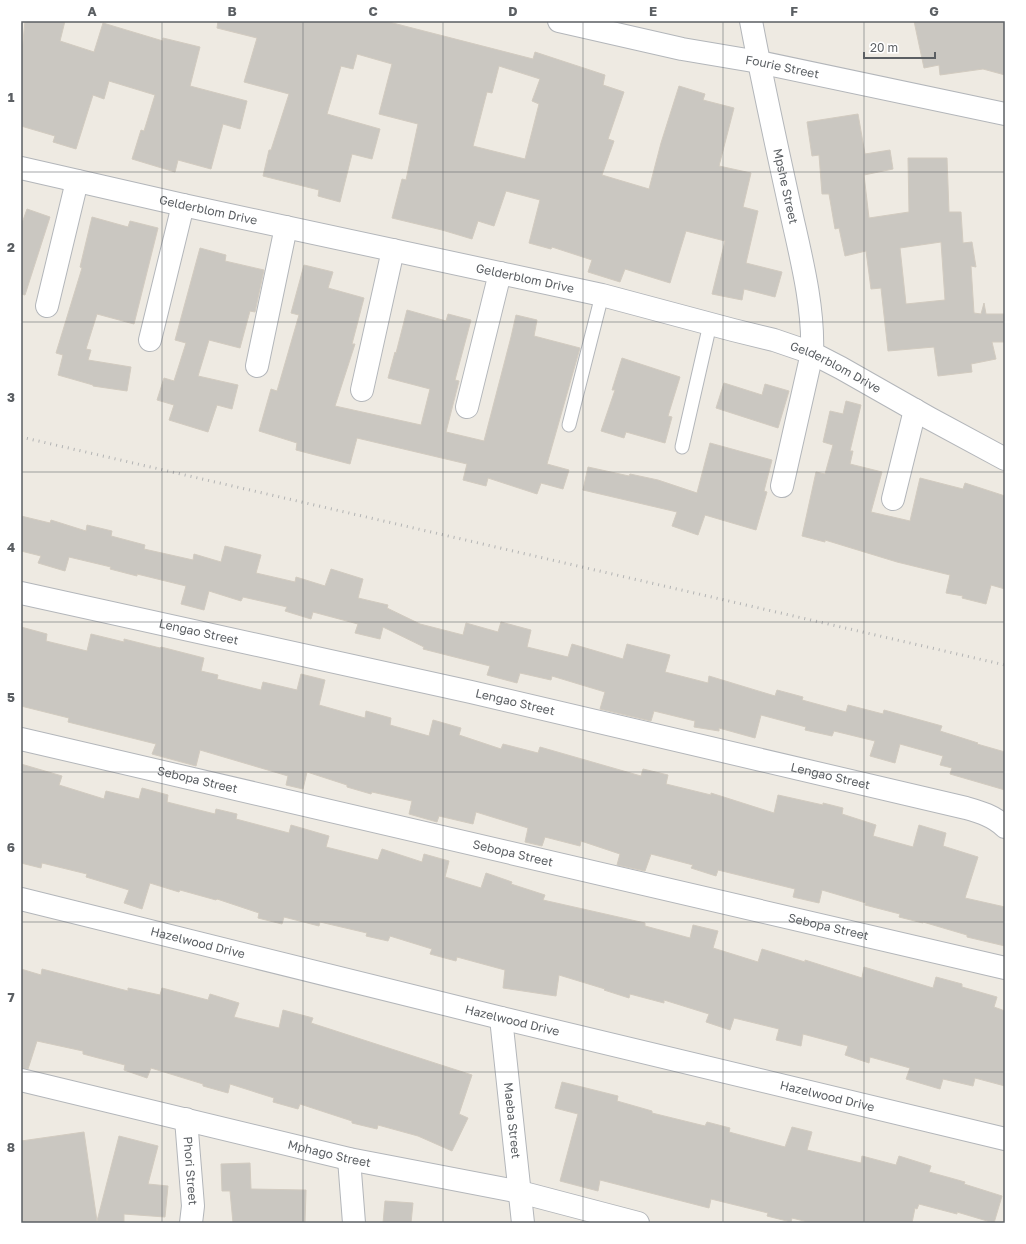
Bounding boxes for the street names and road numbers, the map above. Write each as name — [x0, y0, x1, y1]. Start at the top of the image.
street label: Fourie Street — [744, 52, 821, 82]
street label: Mpshe Street — [770, 147, 802, 226]
street label: Gelderblom Drive — [158, 192, 259, 228]
street label: Gelderblom Drive — [475, 260, 576, 296]
street label: Gelderblom Drive — [788, 338, 884, 396]
street label: Lengao Street — [158, 616, 240, 648]
street label: Lengao Street — [474, 685, 557, 718]
street label: Lengao Street — [789, 759, 872, 792]
street label: Sebopa Street — [156, 763, 239, 796]
street label: Sebopa Street — [471, 836, 555, 870]
street label: Sebopa Street — [787, 910, 870, 943]
street label: Hazelwood Drive — [149, 923, 247, 961]
street label: Hazelwood Drive — [463, 1001, 561, 1039]
street label: Hazelwood Drive — [778, 1077, 876, 1114]
street label: Maeba Street — [501, 1081, 524, 1160]
street label: Phori Street — [180, 1136, 201, 1206]
street label: Mphago Street — [286, 1136, 372, 1170]

